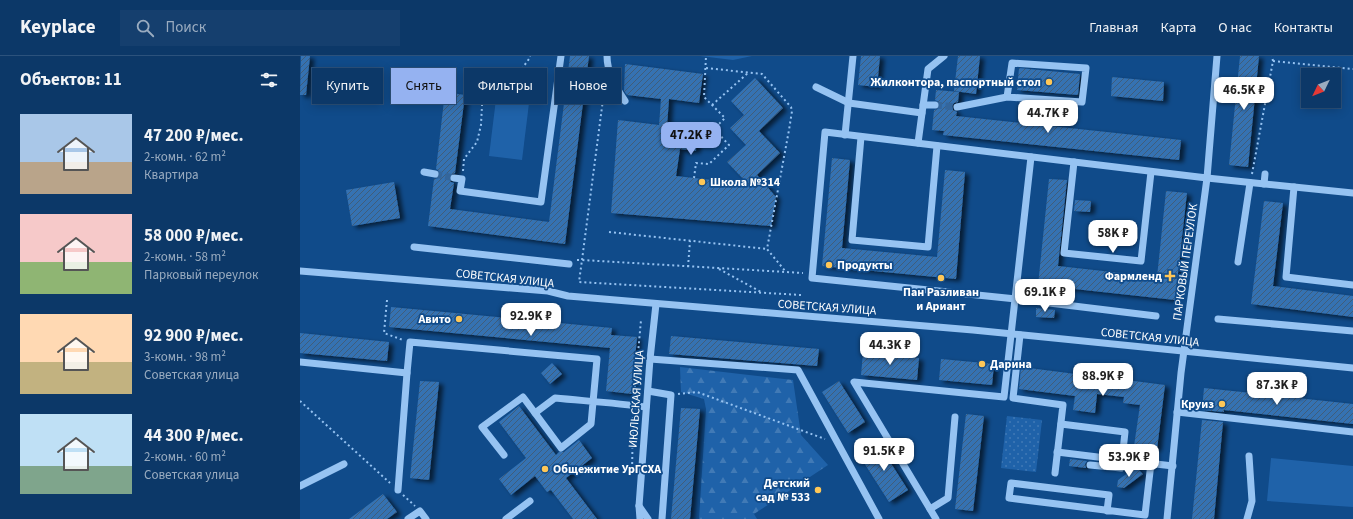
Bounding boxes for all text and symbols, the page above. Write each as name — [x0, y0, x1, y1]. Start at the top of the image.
search box — [120, 10, 400, 46]
text: Keyplace — [20, 14, 96, 41]
icon: search — [134, 17, 156, 39]
text: Поиск — [166, 17, 206, 38]
text: Главная — [1089, 18, 1138, 38]
text: Карта — [1160, 18, 1196, 38]
text: О нас — [1218, 18, 1252, 38]
text: Контакты — [1274, 18, 1333, 38]
text: Объектов: 11 — [20, 68, 122, 92]
chip: Купить — [312, 68, 383, 104]
chip: Снять — [391, 68, 456, 104]
chip: Фильтры — [464, 68, 547, 104]
chip: Новое — [555, 68, 621, 104]
north arrow — [1301, 68, 1341, 108]
map controls — [1301, 68, 1341, 108]
icon: filters — [258, 69, 280, 91]
place label: Жилконтора, паспортный стол — [871, 74, 1041, 91]
marker: Жилконтора, паспортный стол — [1044, 77, 1054, 87]
pin: 46.5K ₽ — [1207, 77, 1281, 111]
text: 46.5K ₽ — [1223, 81, 1265, 99]
pin: 44.7K ₽ — [1011, 100, 1085, 134]
text: 44.7K ₽ — [1027, 104, 1069, 122]
pin: 47.2K ₽ — [654, 122, 728, 156]
text: 47 200 ₽/мес. — [144, 124, 243, 148]
text: 47.2K ₽ — [670, 126, 712, 144]
icon: home — [52, 130, 100, 178]
text: 2-комн. · 62 m² — [144, 148, 226, 166]
text: Квартира — [144, 166, 199, 184]
place label: Школа №314 — [710, 174, 781, 191]
marker: Школа №314 — [697, 177, 707, 187]
street label: ПАРКОВЫЙ ПЕРЕУЛОК — [1169, 203, 1202, 322]
pin: 58K ₽ — [1085, 220, 1141, 254]
text: 58 000 ₽/мес. — [144, 224, 243, 248]
text: 58K ₽ — [1097, 224, 1129, 242]
icon: home — [52, 230, 100, 278]
text: 2-комн. · 58 m² — [144, 248, 226, 266]
place label: Продукты — [837, 257, 893, 274]
marker: Продукты — [824, 260, 834, 270]
street label: СОВЕТСКАЯ УЛИЦА — [455, 265, 555, 292]
text: Парковый переулок — [144, 266, 258, 284]
place label: Фармленд — [1105, 268, 1162, 285]
marker: Фармленд — [1165, 271, 1175, 281]
marker: Пан Разливан и Ариант — [936, 273, 946, 283]
pin: 69.1K ₽ — [1008, 279, 1082, 313]
text: 69.1K ₽ — [1024, 283, 1066, 301]
place label: Пан Разливан и Ариант — [903, 284, 979, 315]
street label: СОВЕТСКАЯ УЛИЦА — [777, 296, 877, 319]
pin: 92.9K ₽ — [494, 303, 568, 337]
text: 92.9K ₽ — [510, 307, 552, 325]
place label: Авито — [417, 311, 451, 328]
marker: Авито — [454, 314, 464, 324]
text: 92 900 ₽/мес. — [144, 324, 243, 348]
street label: СОВЕТСКАЯ УЛИЦА — [1100, 324, 1200, 351]
icon: home — [52, 330, 100, 378]
pin: 44.3K ₽ — [853, 332, 927, 366]
text: 44.3K ₽ — [869, 336, 911, 354]
text: 3-комн. · 98 m² — [144, 348, 226, 366]
street label: ИЮЛЬСКАЯ УЛИЦА — [625, 349, 648, 448]
place label: Дарина — [990, 356, 1032, 373]
marker: Дарина — [977, 359, 987, 369]
pin: 88.9K ₽ — [1066, 363, 1140, 397]
text: Советская улица — [144, 366, 239, 384]
text: 88.9K ₽ — [1082, 367, 1124, 385]
pin: 87.3K ₽ — [1240, 372, 1314, 406]
text: 87.3K ₽ — [1256, 376, 1298, 394]
place label: Круиз — [1181, 396, 1214, 413]
marker: Круиз — [1217, 399, 1227, 409]
text: 44 300 ₽/мес. — [144, 424, 243, 448]
icon: home — [52, 430, 100, 478]
pin: 91.5K ₽ — [847, 438, 921, 472]
text: 91.5K ₽ — [863, 442, 905, 460]
pin: 53.9K ₽ — [1092, 444, 1166, 478]
text: 2-комн. · 60 m² — [144, 448, 226, 466]
text: 53.9K ₽ — [1108, 448, 1150, 466]
place label: Общежитие УрГСХА — [553, 461, 661, 478]
marker: Общежитие УрГСХА — [540, 464, 550, 474]
text: Советская улица — [144, 466, 239, 484]
place label: Детский сад № 533 — [756, 475, 810, 506]
marker: Детский сад № 533 — [813, 485, 823, 495]

